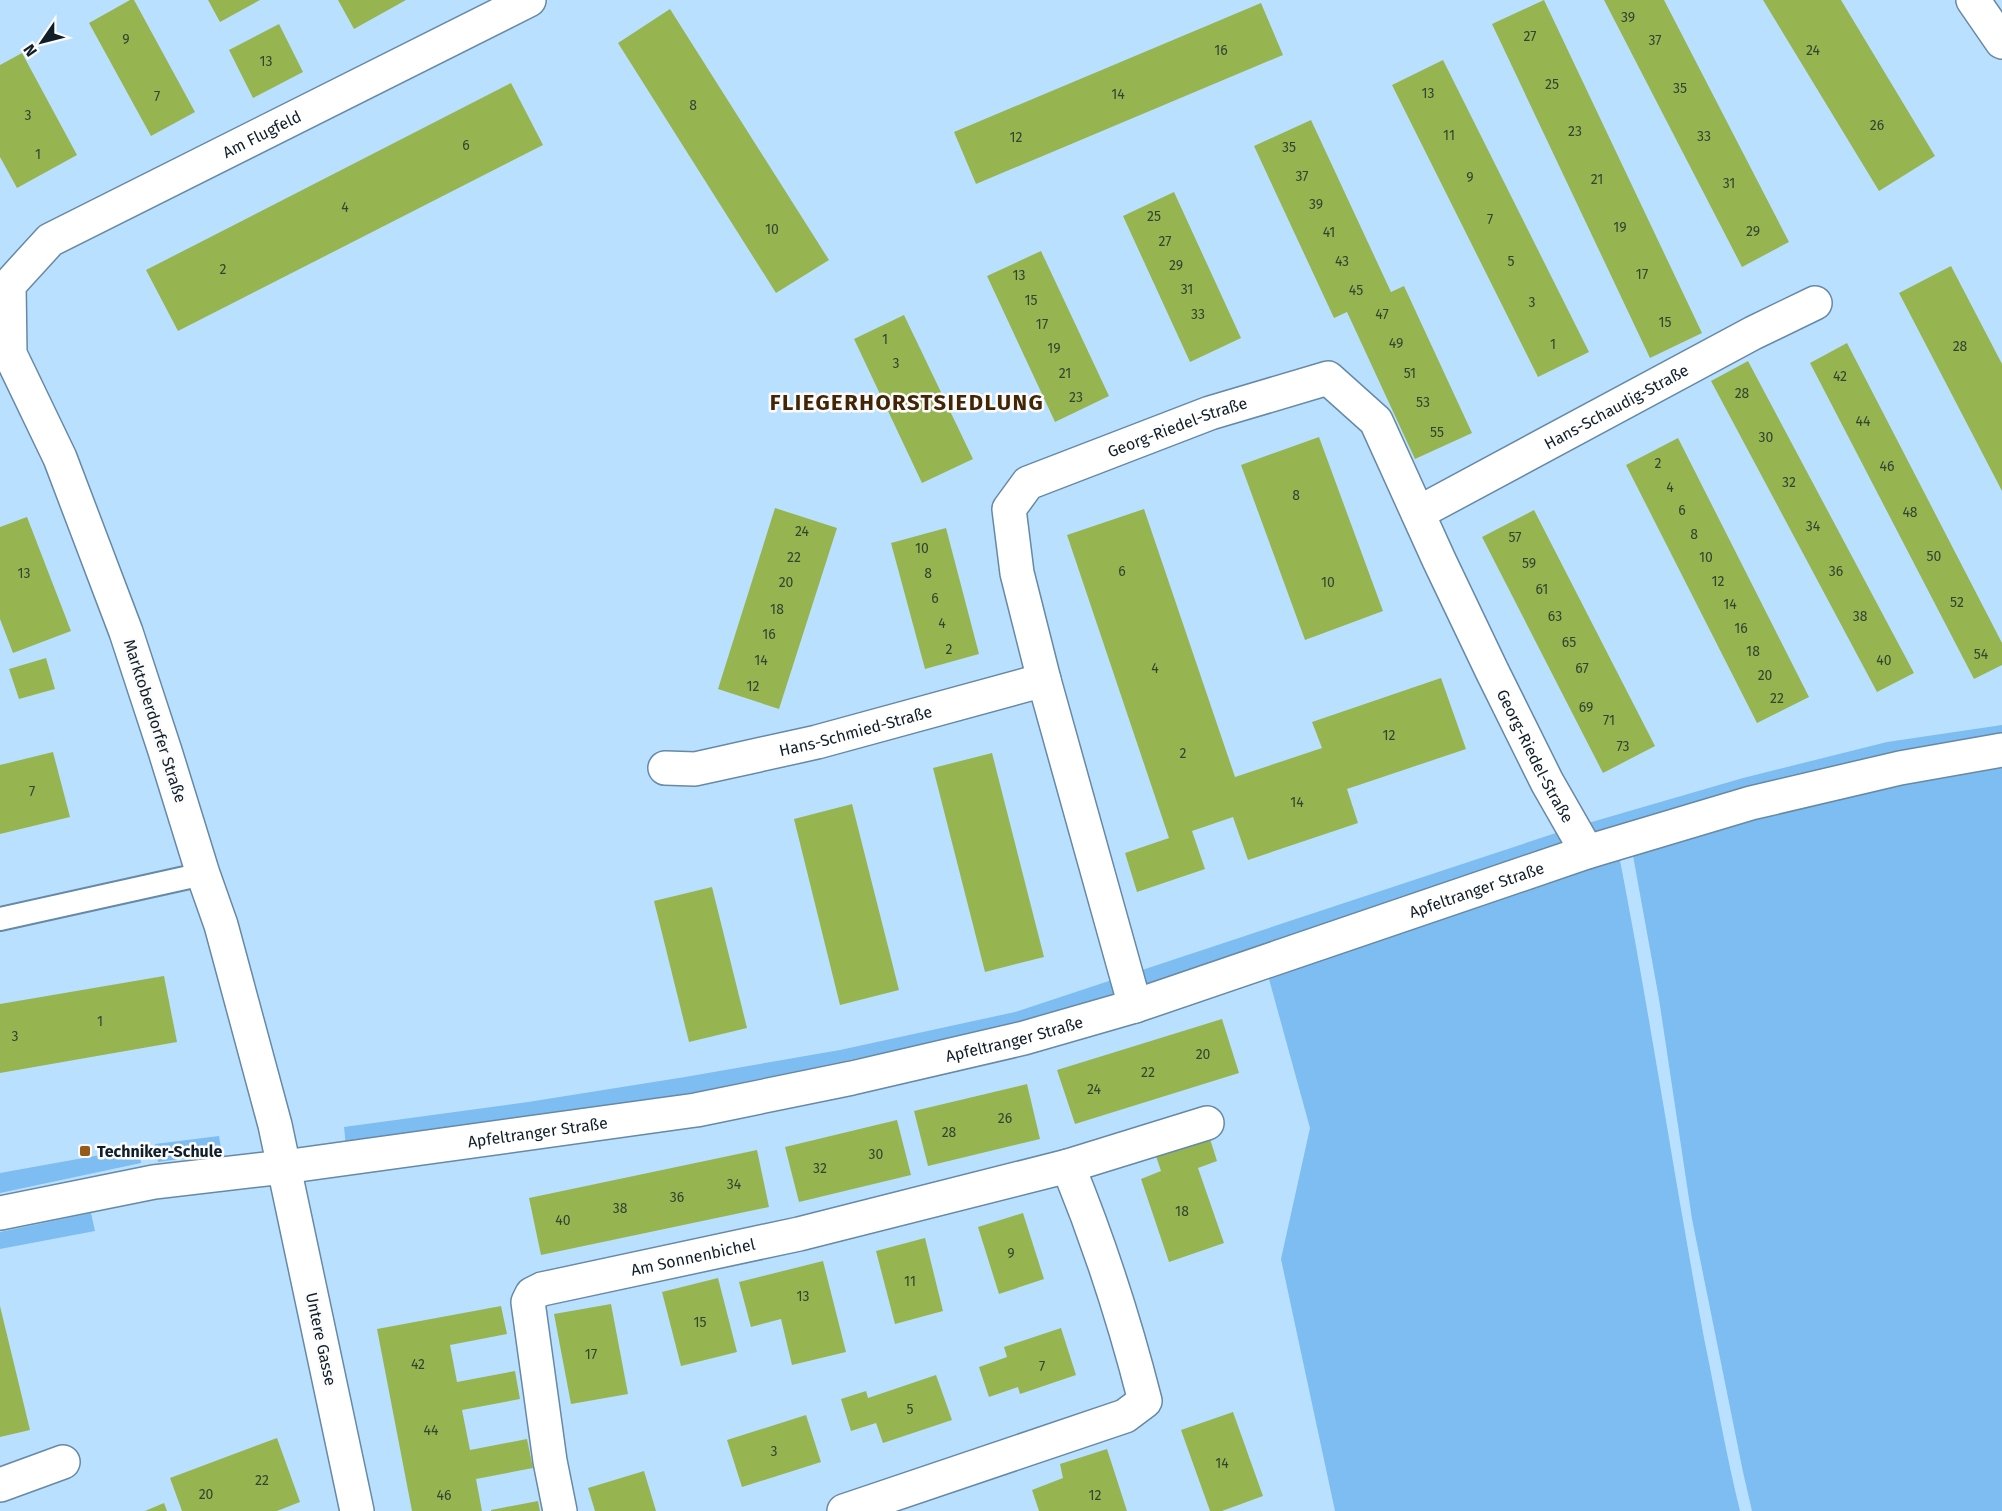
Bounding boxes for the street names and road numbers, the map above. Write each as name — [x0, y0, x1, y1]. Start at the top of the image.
street label: Am Flugfeld — [219, 106, 304, 162]
street label: Hans-Schaudig-Straße — [1541, 360, 1692, 453]
street label: Georg-Riedel-Straße — [1105, 393, 1249, 461]
street label: Marktoberdorfer Straße — [120, 637, 190, 805]
street label: Georg-Riedel-Straße — [1493, 686, 1578, 826]
street label: Hans-Schmied-Straße — [777, 702, 934, 760]
street label: Apfeltranger Straße — [1407, 858, 1546, 921]
street label: Apfeltranger Straße — [944, 1012, 1085, 1065]
street label: Apfeltranger Straße — [466, 1113, 609, 1151]
street label: Am Sonnenbichel — [629, 1234, 757, 1279]
street label: Untere Gasse — [302, 1291, 340, 1387]

